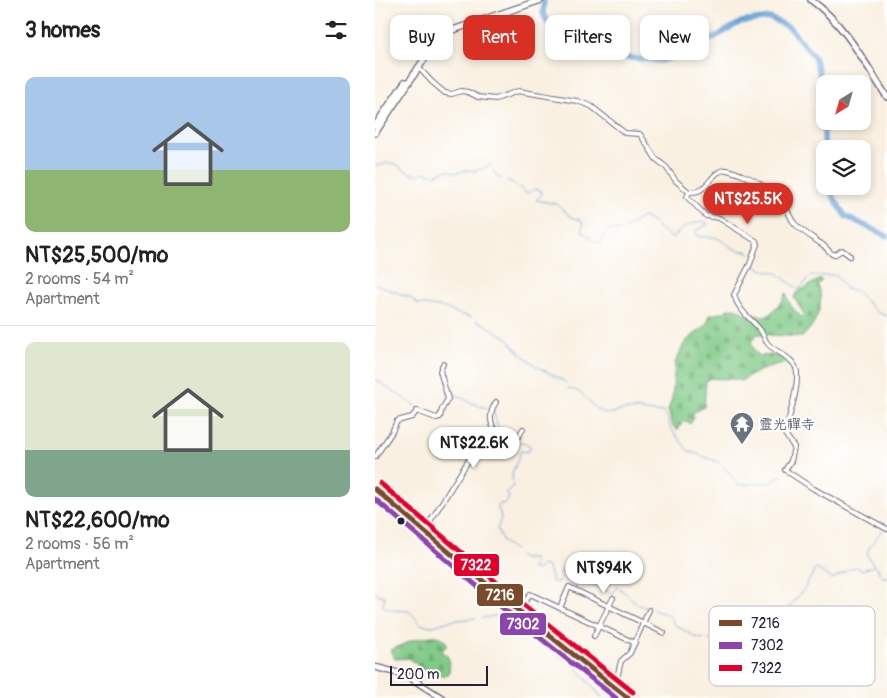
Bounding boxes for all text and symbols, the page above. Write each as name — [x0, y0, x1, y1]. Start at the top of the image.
chip: Buy — [390, 15, 453, 60]
chip: Rent — [463, 15, 535, 60]
chip: Filters — [545, 15, 630, 60]
chip: New — [640, 15, 709, 60]
icon: filters — [322, 16, 350, 44]
text: 3 homes — [25, 17, 100, 44]
north arrow — [816, 75, 871, 130]
map controls — [816, 75, 871, 195]
icon: home — [143, 109, 233, 199]
button: layers — [816, 140, 871, 195]
pin: NT$25.5K — [696, 182, 800, 225]
text: NT$25.5K — [714, 189, 782, 209]
text: NT$25,500/mo — [25, 242, 168, 269]
text: 2 rooms · 54 m² — [25, 269, 134, 289]
text: Apartment — [25, 289, 100, 309]
icon: home — [143, 375, 233, 465]
temple icon: 靈光禪寺 — [729, 411, 755, 445]
place label: 靈光禪寺 — [759, 416, 815, 433]
pin: NT$22.6K — [422, 426, 526, 469]
text: NT$22.6K — [440, 433, 508, 453]
text: NT$22,600/mo — [25, 507, 169, 534]
unlabelled marker — [396, 516, 406, 526]
text: 2 rooms · 56 m² — [25, 534, 134, 554]
pin: NT$94K — [563, 552, 645, 594]
line badge: 7322 — [453, 553, 500, 577]
text: Apartment — [25, 554, 100, 574]
text: 7322 — [461, 557, 492, 574]
text: NT$94K — [576, 558, 632, 578]
line badge: 7216 — [476, 583, 524, 607]
text: 7216 — [486, 587, 514, 604]
legend — [709, 606, 875, 686]
line badge: 7302 — [499, 612, 547, 636]
text: 7216 — [751, 615, 780, 632]
text: 7302 — [507, 616, 539, 633]
text: 7302 — [751, 637, 784, 654]
text: 7322 — [751, 660, 782, 677]
scale bar — [390, 663, 487, 686]
text: 200 m — [397, 666, 439, 683]

